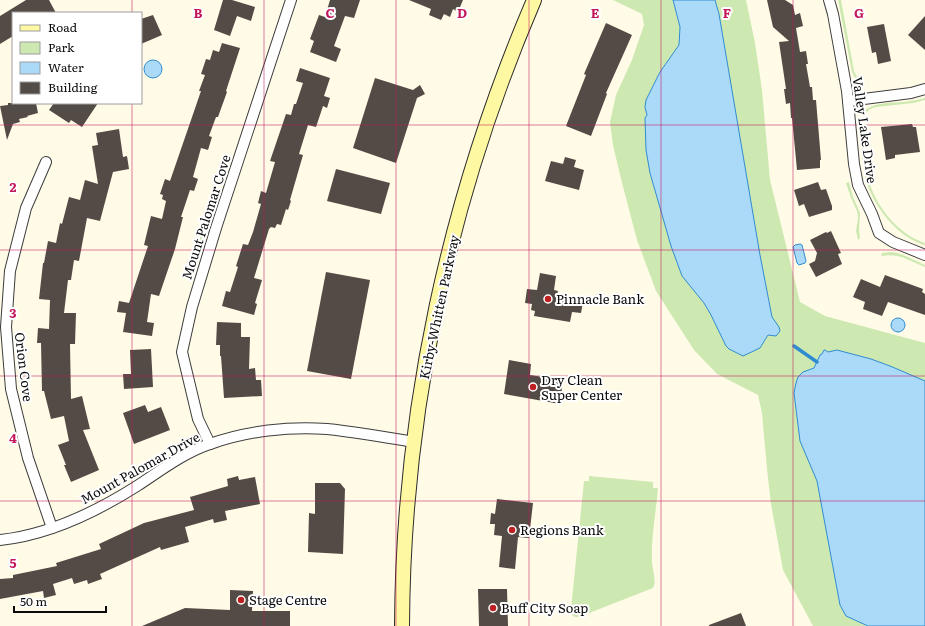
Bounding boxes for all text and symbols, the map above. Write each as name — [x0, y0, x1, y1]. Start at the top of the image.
text: B — [194, 3, 203, 22]
text: C — [325, 3, 335, 22]
text: D — [457, 3, 467, 22]
text: E — [591, 3, 600, 22]
text: F — [723, 3, 731, 22]
text: G — [854, 3, 864, 22]
legend — [12, 12, 142, 104]
text: Road — [48, 18, 78, 36]
text: Park — [48, 38, 75, 56]
text: Water — [48, 58, 84, 76]
street label: Valley Lake Drive — [849, 75, 882, 185]
text: Building — [48, 78, 98, 96]
street label: Mount Palomar Cove — [176, 152, 235, 282]
text: 2 — [10, 177, 17, 196]
street label: Kirby-Whitten Parkway — [414, 232, 463, 381]
place label: Pinnacle Bank — [556, 289, 645, 308]
marker: Pinnacle Bank — [543, 294, 553, 304]
text: 3 — [9, 303, 17, 322]
street label: Orion Cove — [11, 331, 38, 403]
place label: Dry Clean Super Center — [541, 370, 623, 404]
marker: Dry Clean Super Center — [528, 382, 538, 392]
street label: Mount Palomar Drive — [77, 427, 203, 508]
text: 4 — [9, 428, 17, 447]
place label: Regions Bank — [520, 520, 605, 539]
marker: Regions Bank — [507, 525, 517, 535]
text: 5 — [9, 553, 17, 572]
scale bar — [14, 588, 106, 614]
place label: Stage Centre — [249, 590, 327, 609]
text: 50 m — [20, 592, 47, 610]
marker: Stage Centre — [236, 595, 246, 605]
place label: Buff City Soap — [501, 598, 588, 617]
marker: Buff City Soap — [488, 603, 498, 613]

